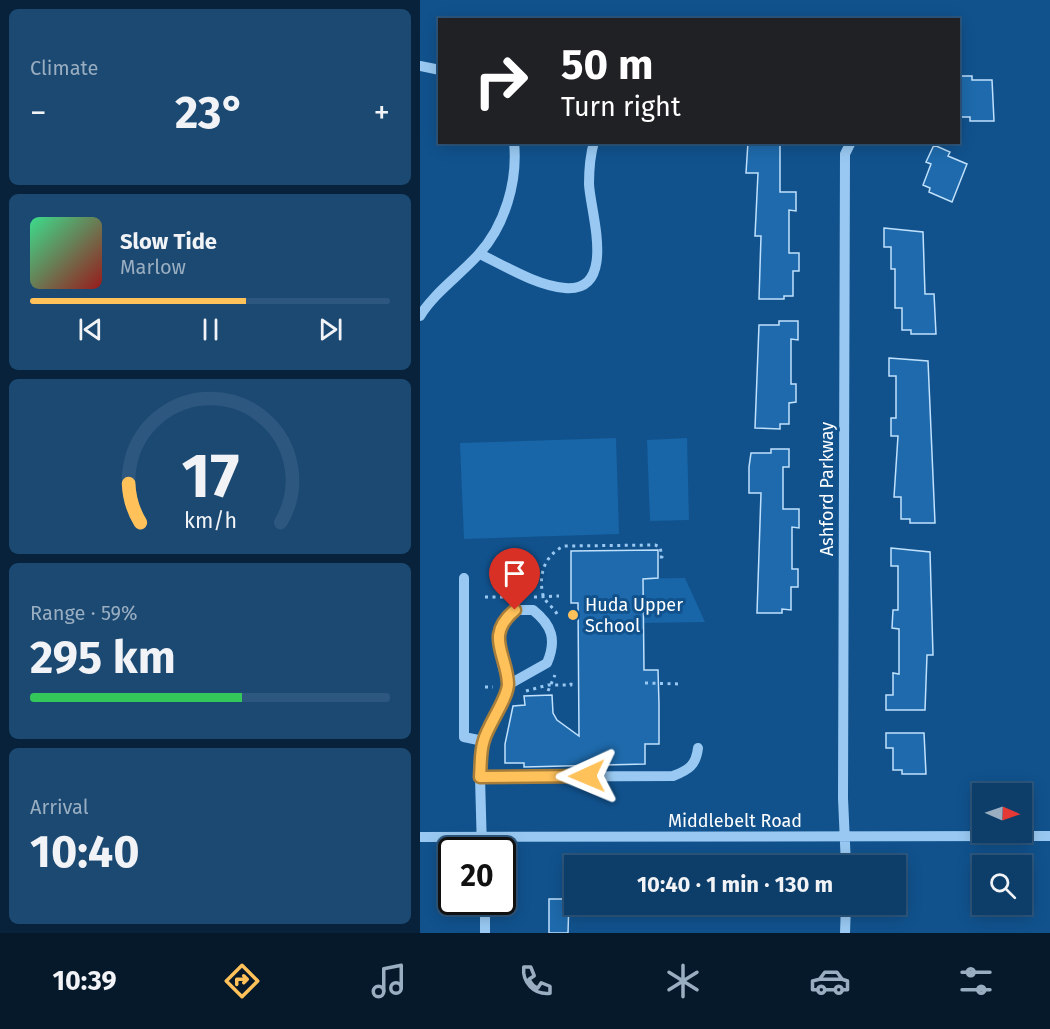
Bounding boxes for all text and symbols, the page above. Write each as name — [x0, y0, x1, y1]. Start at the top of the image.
text: 50 m — [561, 40, 654, 90]
icon: right — [462, 42, 540, 120]
text: Climate — [30, 56, 98, 80]
text: 23° — [175, 86, 245, 140]
text: Turn right — [561, 91, 681, 123]
text: − — [30, 93, 47, 133]
text: + — [374, 93, 390, 133]
text: Slow Tide — [120, 228, 217, 255]
text: Marlow — [120, 255, 186, 279]
icon: previous — [74, 313, 107, 346]
icon: pause — [194, 313, 227, 346]
icon: next — [314, 313, 347, 346]
street label: Ashford Parkway — [816, 422, 838, 556]
text: 17 — [181, 440, 239, 515]
text: km/h — [183, 509, 237, 535]
pin — [489, 548, 540, 610]
icon: arrive — [498, 557, 531, 590]
place label: Huda Upper School — [585, 594, 683, 637]
text: Range · 59% — [30, 601, 138, 625]
marker: Huda Upper School — [566, 608, 580, 622]
text: 295 km — [30, 631, 176, 685]
position arrow — [555, 744, 619, 808]
north arrow — [972, 783, 1032, 843]
map controls — [972, 783, 1032, 915]
text: Arrival — [30, 795, 89, 819]
street label: Middlebelt Road — [668, 810, 802, 832]
text: 10:40 — [30, 825, 140, 879]
speed limit sign: 20 — [438, 837, 516, 915]
button: search — [972, 855, 1032, 915]
text: 10:40 · 1 min · 130 m — [637, 871, 833, 898]
icon: directions — [221, 960, 263, 1002]
icon: music — [368, 960, 410, 1002]
icon: phone — [515, 960, 557, 1002]
icon: climate — [662, 960, 704, 1002]
icon: car — [809, 960, 851, 1002]
icon: filters — [955, 960, 997, 1002]
text: 10:39 — [52, 965, 117, 997]

